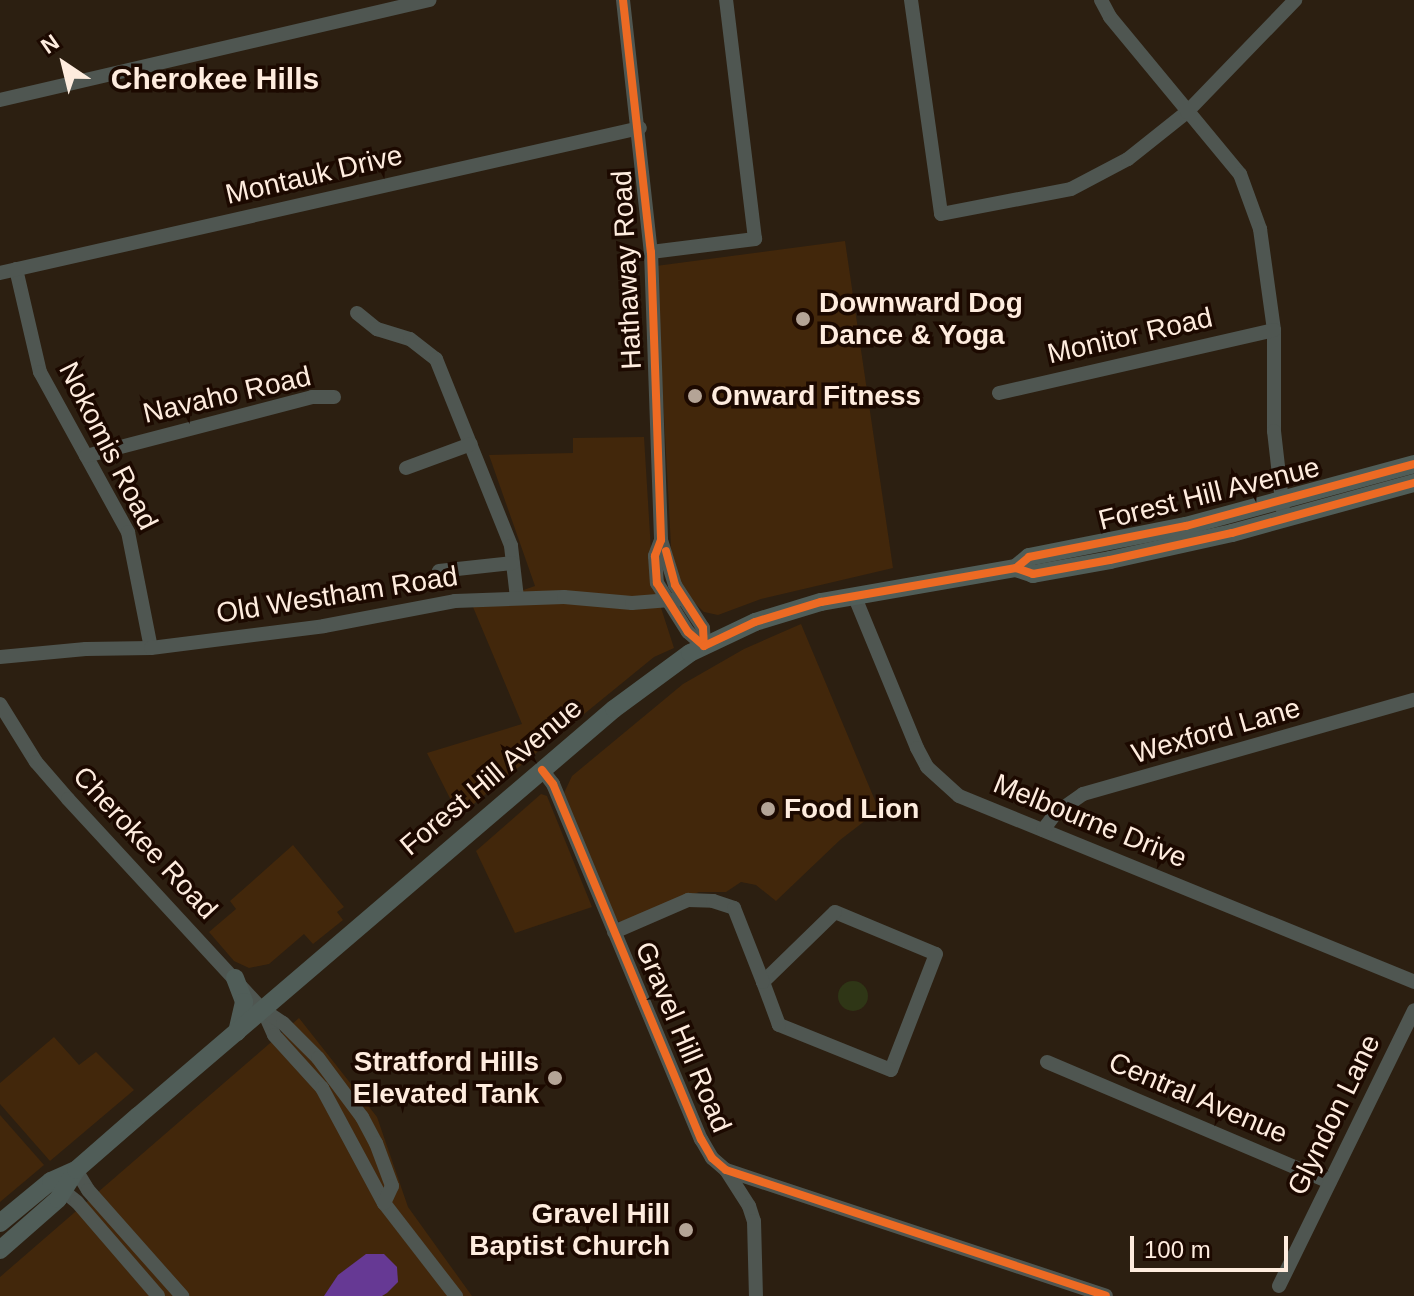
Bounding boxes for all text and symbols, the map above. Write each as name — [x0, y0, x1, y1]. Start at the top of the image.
north arrow — [24, 24, 104, 104]
text: N — [36, 29, 64, 59]
district label: Cherokee Hills — [111, 61, 319, 97]
street label: Montauk Drive — [222, 138, 406, 212]
street label: Hathaway Road — [605, 170, 649, 370]
place label: Downward Dog Dance & Yoga — [819, 286, 1023, 352]
street label: Monitor Road — [1044, 301, 1216, 371]
marker: Downward Dog Dance & Yoga — [794, 310, 812, 328]
street label: Nokomis Road — [51, 357, 165, 535]
street label: Navaho Road — [140, 359, 314, 431]
place label: Onward Fitness — [711, 379, 921, 413]
marker: Onward Fitness — [686, 387, 704, 405]
street label: Forest Hill Avenue — [1094, 450, 1324, 538]
street label: Old Westham Road — [214, 559, 460, 631]
street label: Forest Hill Avenue — [393, 691, 589, 863]
street label: Wexford Lane — [1128, 691, 1304, 771]
street label: Cherokee Road — [66, 760, 224, 926]
street label: Melbourne Drive — [988, 767, 1192, 875]
place label: Food Lion — [784, 792, 919, 826]
marker: Food Lion — [759, 800, 777, 818]
street label: Gravel Hill Road — [628, 937, 738, 1137]
street label: Glyndon Lane — [1281, 1029, 1387, 1201]
place label: Stratford Hills Elevated Tank — [353, 1045, 539, 1111]
street label: Central Avenue — [1103, 1045, 1293, 1151]
marker: Stratford Hills Elevated Tank — [546, 1069, 564, 1087]
place label: Gravel Hill Baptist Church — [469, 1197, 670, 1263]
scale bar — [1134, 1220, 1292, 1270]
marker: Gravel Hill Baptist Church — [677, 1221, 695, 1239]
text: 100 m — [1144, 1236, 1211, 1263]

